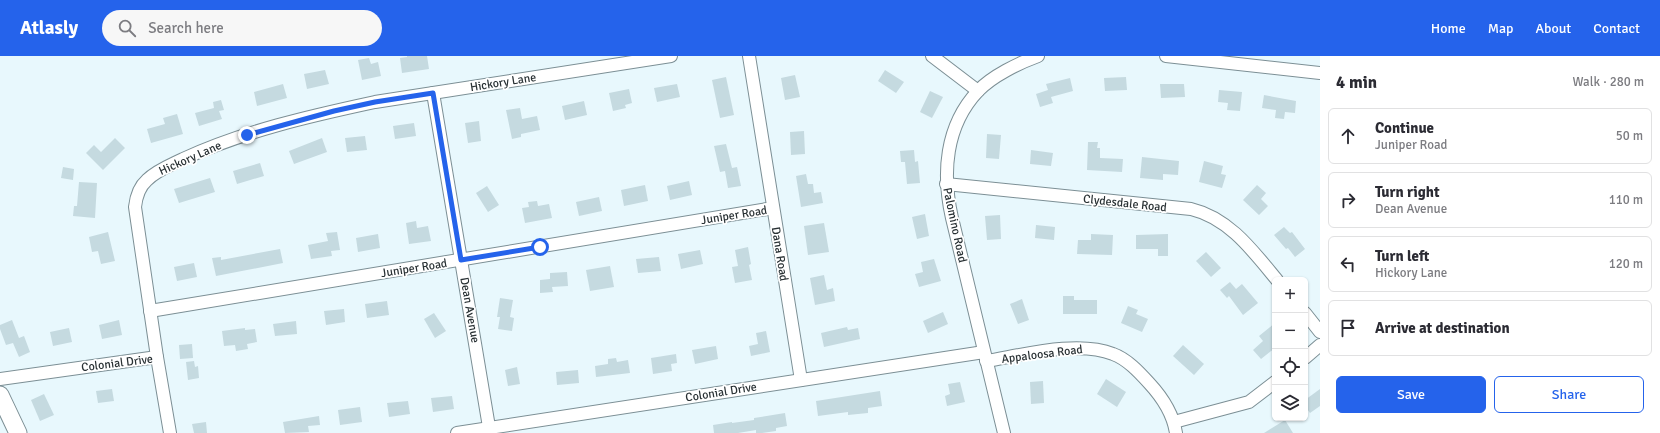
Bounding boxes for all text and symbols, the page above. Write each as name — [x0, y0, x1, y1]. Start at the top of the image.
search box — [102, 10, 382, 46]
text: Atlasly — [20, 16, 78, 40]
icon: search — [116, 17, 138, 39]
text: Search here — [148, 19, 224, 37]
text: Home — [1431, 20, 1466, 37]
text: Map — [1488, 20, 1513, 37]
text: About — [1535, 20, 1571, 37]
text: Contact — [1593, 20, 1640, 37]
street label: Hickory Lane — [469, 70, 537, 95]
text: 4 min — [1336, 72, 1377, 93]
text: Walk · 280 m — [1573, 74, 1644, 90]
text: Continue — [1375, 119, 1434, 137]
icon: ahead — [1337, 125, 1359, 147]
route end — [238, 126, 256, 144]
text: 50 m — [1616, 128, 1643, 144]
text: Juniper Road — [1375, 137, 1447, 153]
street label: Hickory Lane — [157, 138, 224, 179]
text: Turn right — [1375, 183, 1440, 201]
street label: Palomino Road — [939, 186, 970, 264]
icon: right — [1337, 189, 1359, 211]
street label: Clydesdale Road — [1082, 192, 1167, 215]
text: 110 m — [1609, 192, 1643, 208]
text: Dean Avenue — [1375, 201, 1447, 217]
street label: Juniper Road — [700, 203, 768, 228]
street label: Dana Road — [768, 226, 791, 282]
route start — [531, 238, 549, 256]
text: Turn left — [1375, 247, 1429, 265]
icon: left — [1337, 253, 1359, 275]
street label: Juniper Road — [380, 256, 448, 281]
text: 120 m — [1609, 256, 1643, 272]
text: Hickory Lane — [1375, 265, 1447, 281]
street label: Dean Avenue — [456, 276, 483, 344]
map controls — [1272, 277, 1308, 421]
button: + — [1272, 277, 1308, 313]
button: − — [1272, 313, 1308, 349]
icon: arrive — [1337, 317, 1359, 339]
text: Arrive at destination — [1375, 319, 1510, 337]
street label: Appaloosa Road — [1001, 342, 1084, 367]
button: locate — [1272, 349, 1308, 385]
street label: Colonial Drive — [80, 352, 154, 375]
button: Save — [1336, 376, 1486, 413]
button: Share — [1494, 376, 1644, 413]
street label: Colonial Drive — [684, 379, 758, 406]
button: layers — [1272, 385, 1308, 421]

